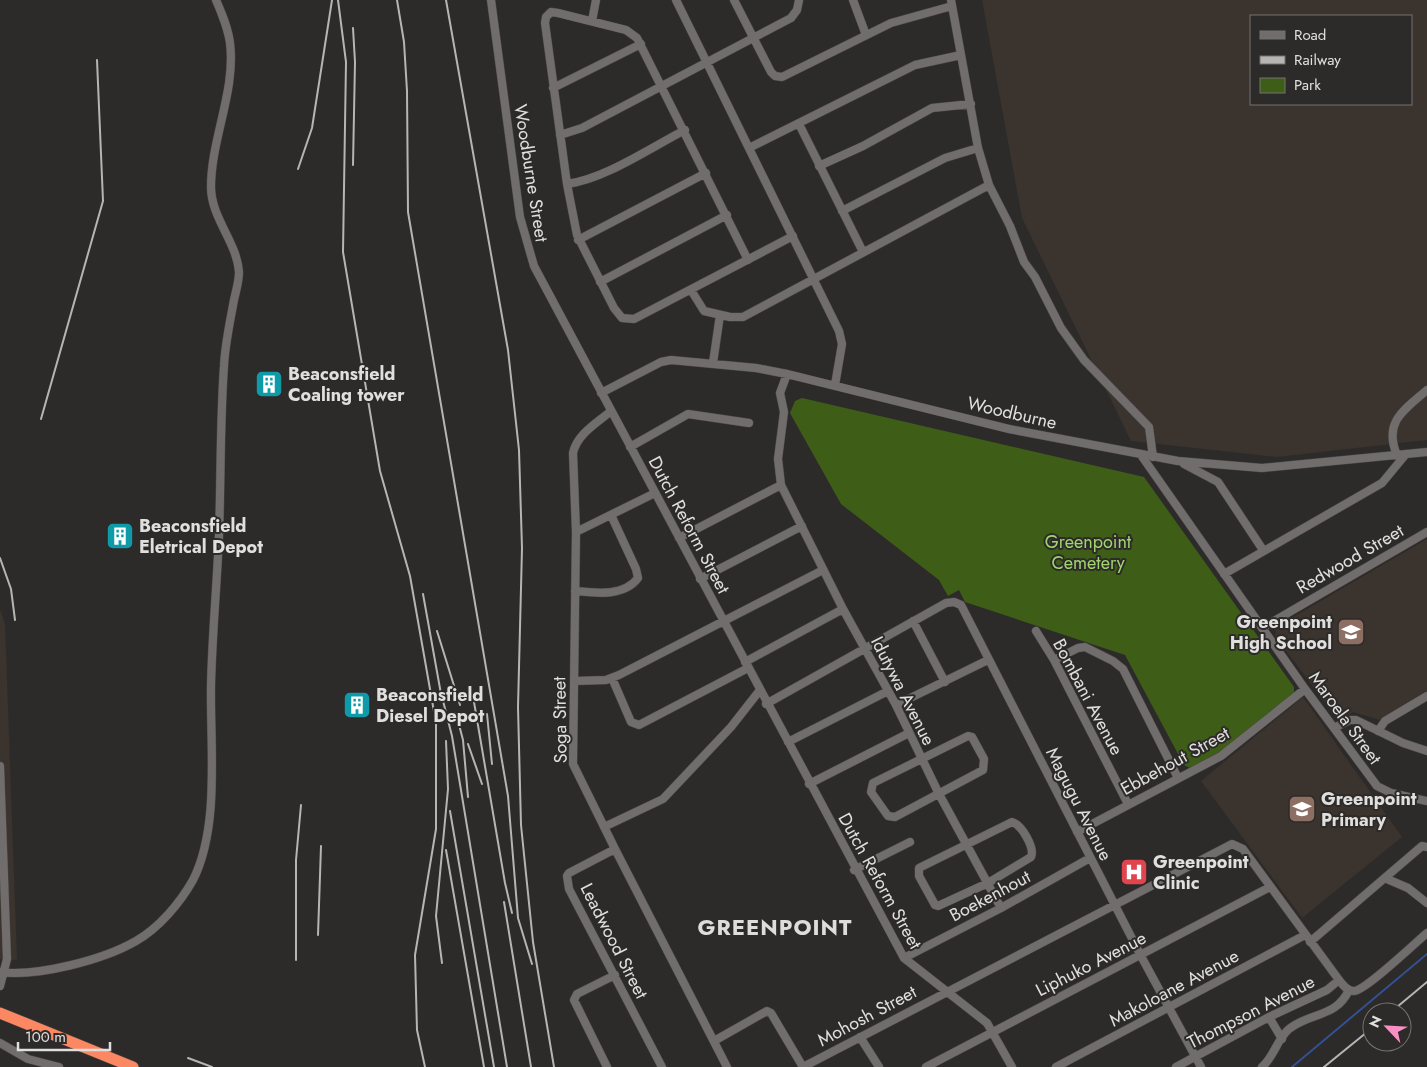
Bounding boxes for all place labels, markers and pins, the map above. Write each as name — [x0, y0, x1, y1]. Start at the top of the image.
place label: Beaconsfield Coaling tower — [288, 361, 405, 408]
building icon: Beaconsfield Coaling tower — [254, 369, 284, 399]
place label: Beaconsfield Eletrical Depot — [139, 513, 263, 560]
building icon: Beaconsfield Eletrical Depot — [105, 521, 135, 551]
place label: Greenpoint High School — [1230, 609, 1332, 656]
school or university icon: Greenpoint High School — [1336, 617, 1366, 647]
place label: Beaconsfield Diesel Depot — [376, 682, 484, 729]
building icon: Beaconsfield Diesel Depot — [342, 690, 372, 720]
place label: Greenpoint Primary — [1321, 786, 1417, 833]
school or university icon: Greenpoint Primary — [1287, 794, 1317, 824]
place label: Greenpoint Clinic — [1153, 849, 1249, 896]
hospital icon: Greenpoint Clinic — [1119, 857, 1149, 887]

